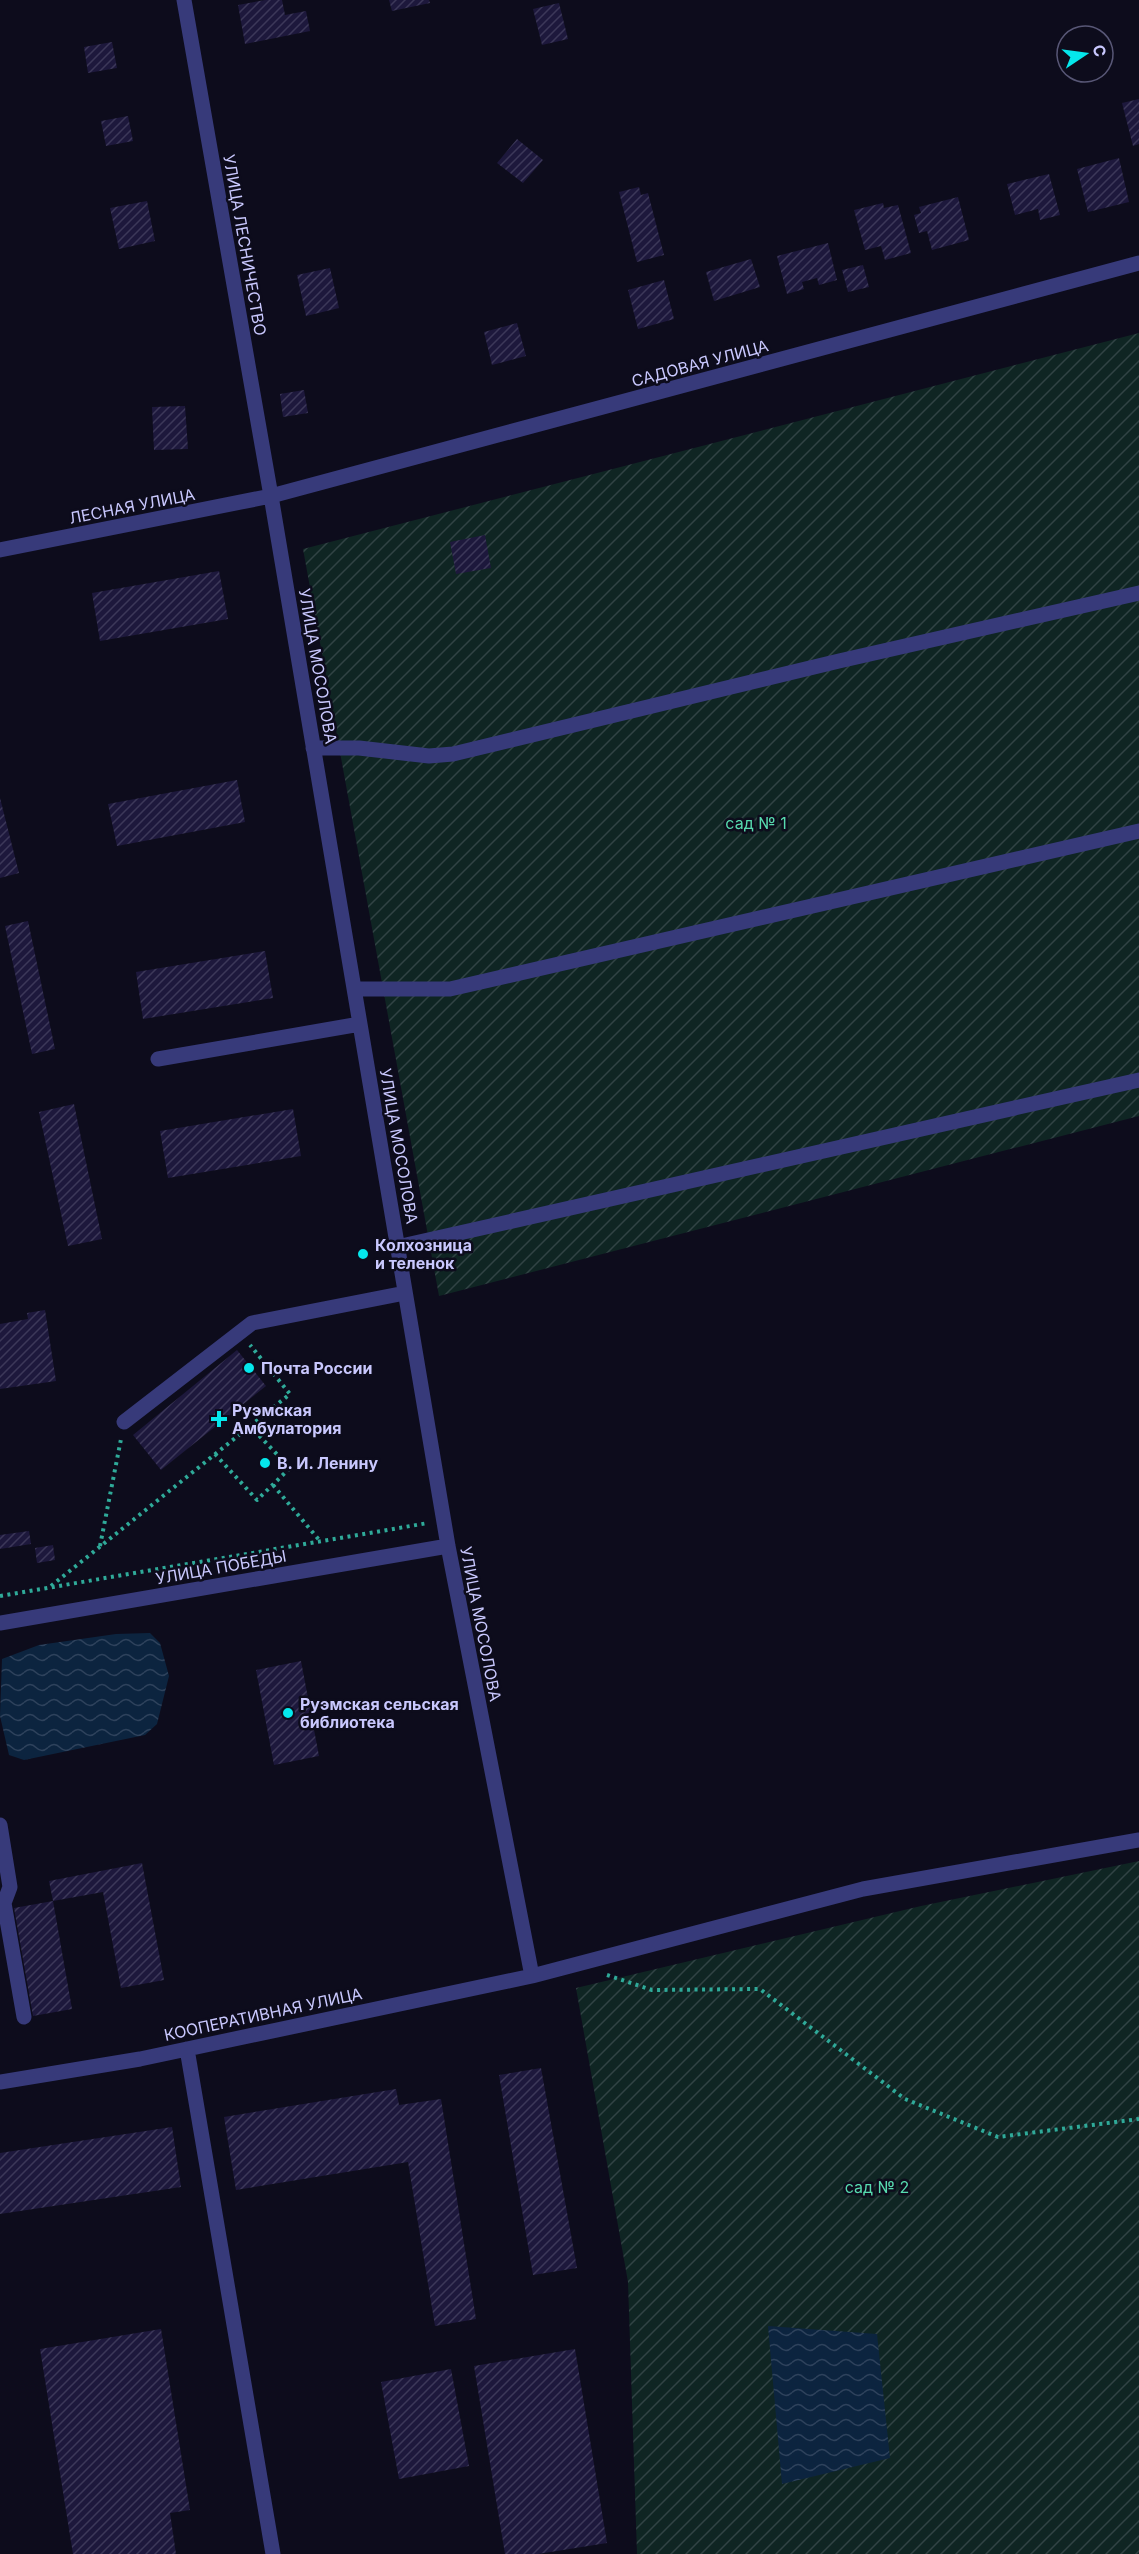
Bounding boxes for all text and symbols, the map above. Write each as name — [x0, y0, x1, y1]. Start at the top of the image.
north arrow — [1055, 24, 1115, 84]
text: С — [1089, 43, 1111, 59]
street label: УЛИЦА ЛЕСНИЧЕСТВО — [219, 153, 271, 337]
street label: САДОВАЯ УЛИЦА — [629, 335, 771, 391]
street label: ЛЕСНАЯ УЛИЦА — [67, 484, 197, 528]
street label: УЛИЦА МОСОЛОВА — [294, 587, 342, 745]
park label: сад № 1 — [725, 813, 787, 833]
street label: УЛИЦА МОСОЛОВА — [375, 1067, 423, 1225]
place label: Колхозница и теленок — [375, 1235, 472, 1273]
marker: Колхозница и теленок — [356, 1247, 370, 1261]
place label: Почта России — [261, 1358, 372, 1378]
marker: Почта России — [242, 1361, 256, 1375]
place label: Руэмская Амбулатория — [232, 1400, 341, 1438]
marker: Руэмская Амбулатория — [210, 1410, 228, 1428]
place label: В. И. Ленину — [277, 1453, 378, 1473]
marker: В. И. Ленину — [258, 1456, 272, 1470]
street label: УЛИЦА МОСОЛОВА — [456, 1545, 506, 1703]
street label: УЛИЦА ПОБЕДЫ — [154, 1546, 288, 1588]
place label: Руэмская сельская библиотека — [300, 1694, 459, 1732]
marker: Руэмская сельская библиотека — [281, 1706, 295, 1720]
street label: КООПЕРАТИВНАЯ УЛИЦА — [162, 1983, 364, 2045]
park label: сад № 2 — [845, 2177, 909, 2197]

